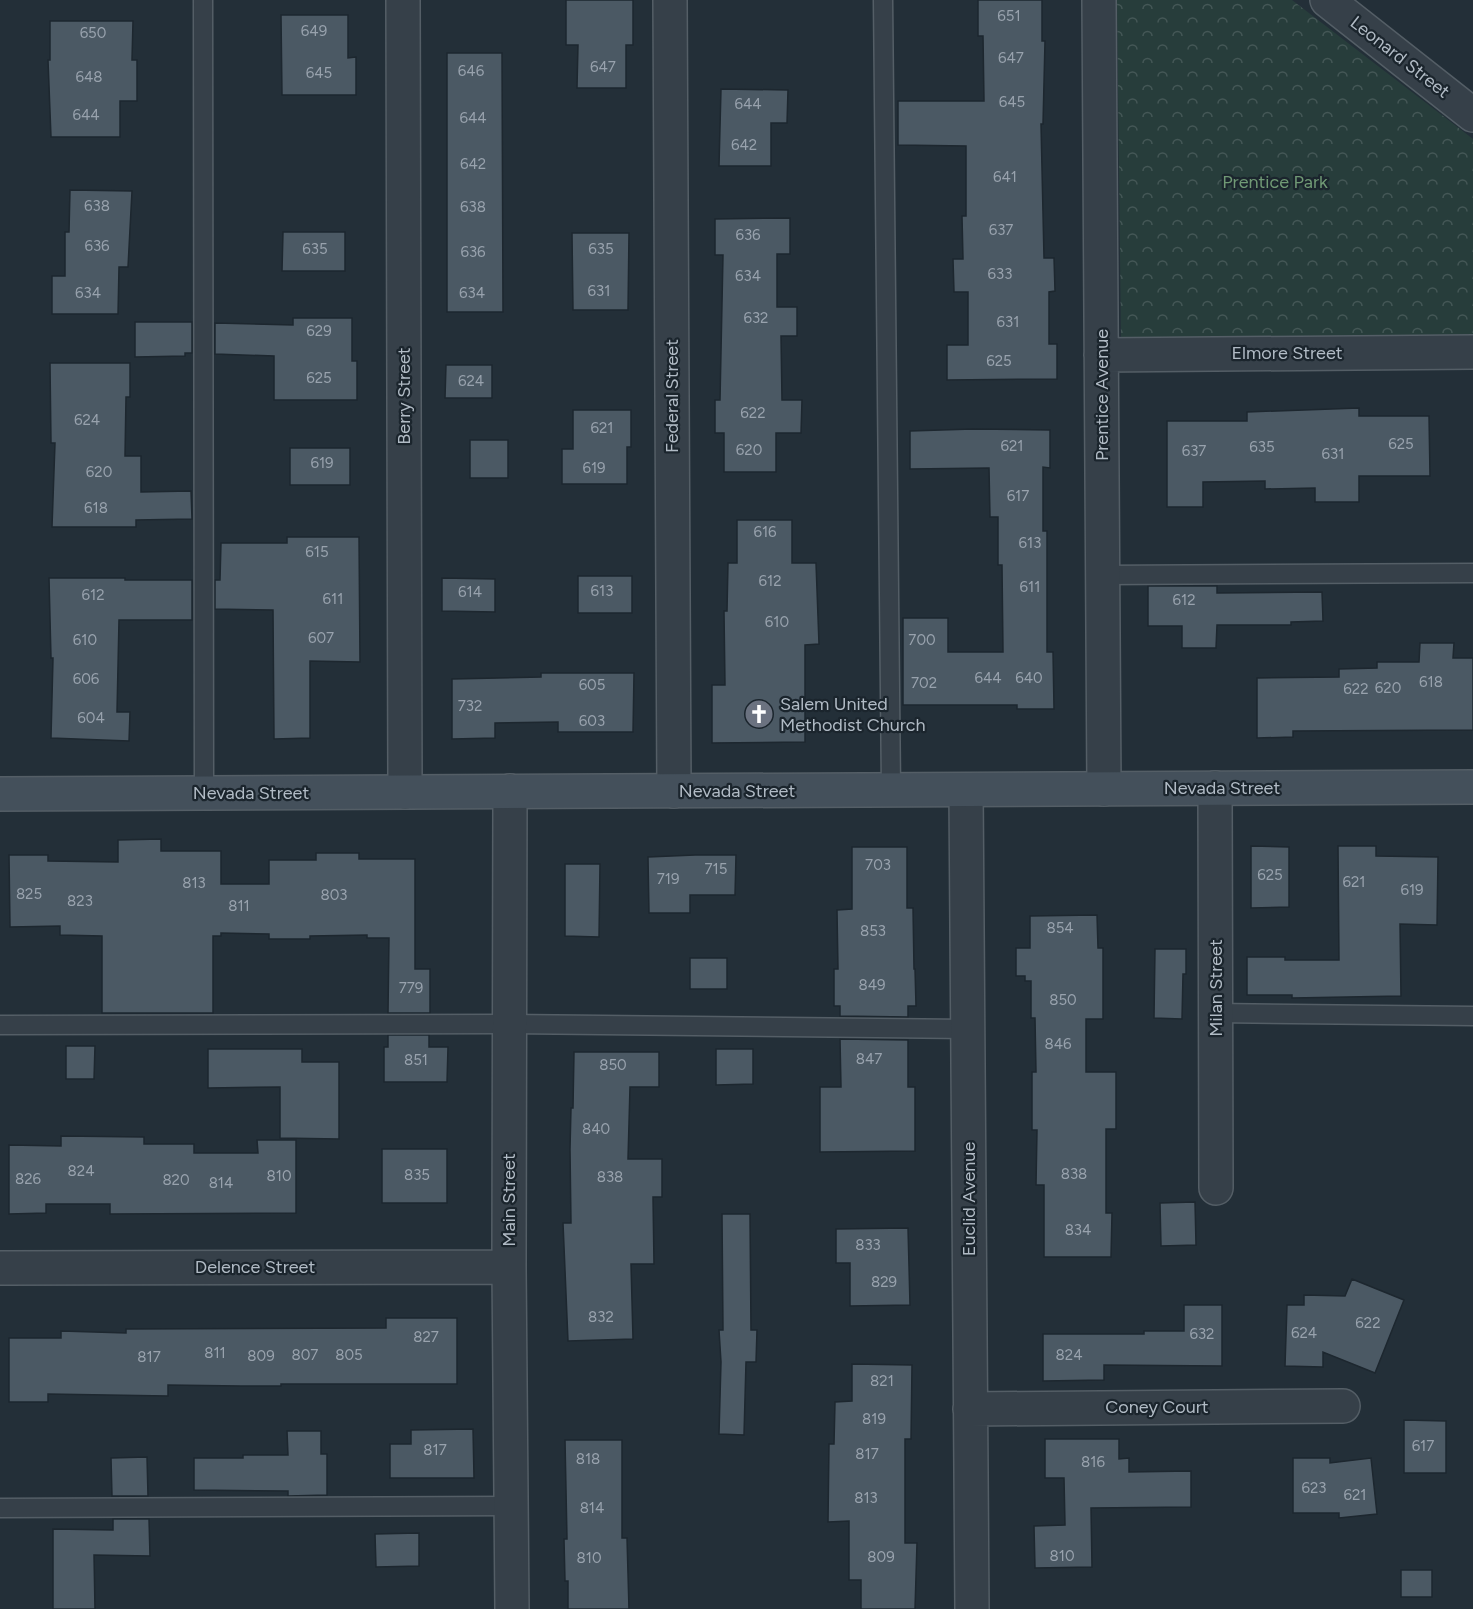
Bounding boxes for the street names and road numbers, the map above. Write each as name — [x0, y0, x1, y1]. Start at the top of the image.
street label: Leonard Street — [1346, 11, 1454, 103]
street label: Prentice Avenue — [1091, 329, 1113, 461]
street label: Federal Street — [661, 339, 683, 453]
street label: Elmore Street — [1231, 342, 1343, 364]
street label: Berry Street — [393, 347, 415, 445]
street label: Nevada Street — [1164, 777, 1280, 799]
street label: Nevada Street — [679, 780, 795, 802]
street label: Nevada Street — [193, 782, 309, 804]
street label: Milan Street — [1205, 939, 1227, 1037]
street label: Euclid Avenue — [958, 1142, 980, 1256]
street label: Main Street — [498, 1153, 520, 1247]
street label: Delence Street — [195, 1256, 315, 1278]
street label: Coney Court — [1105, 1396, 1209, 1418]

